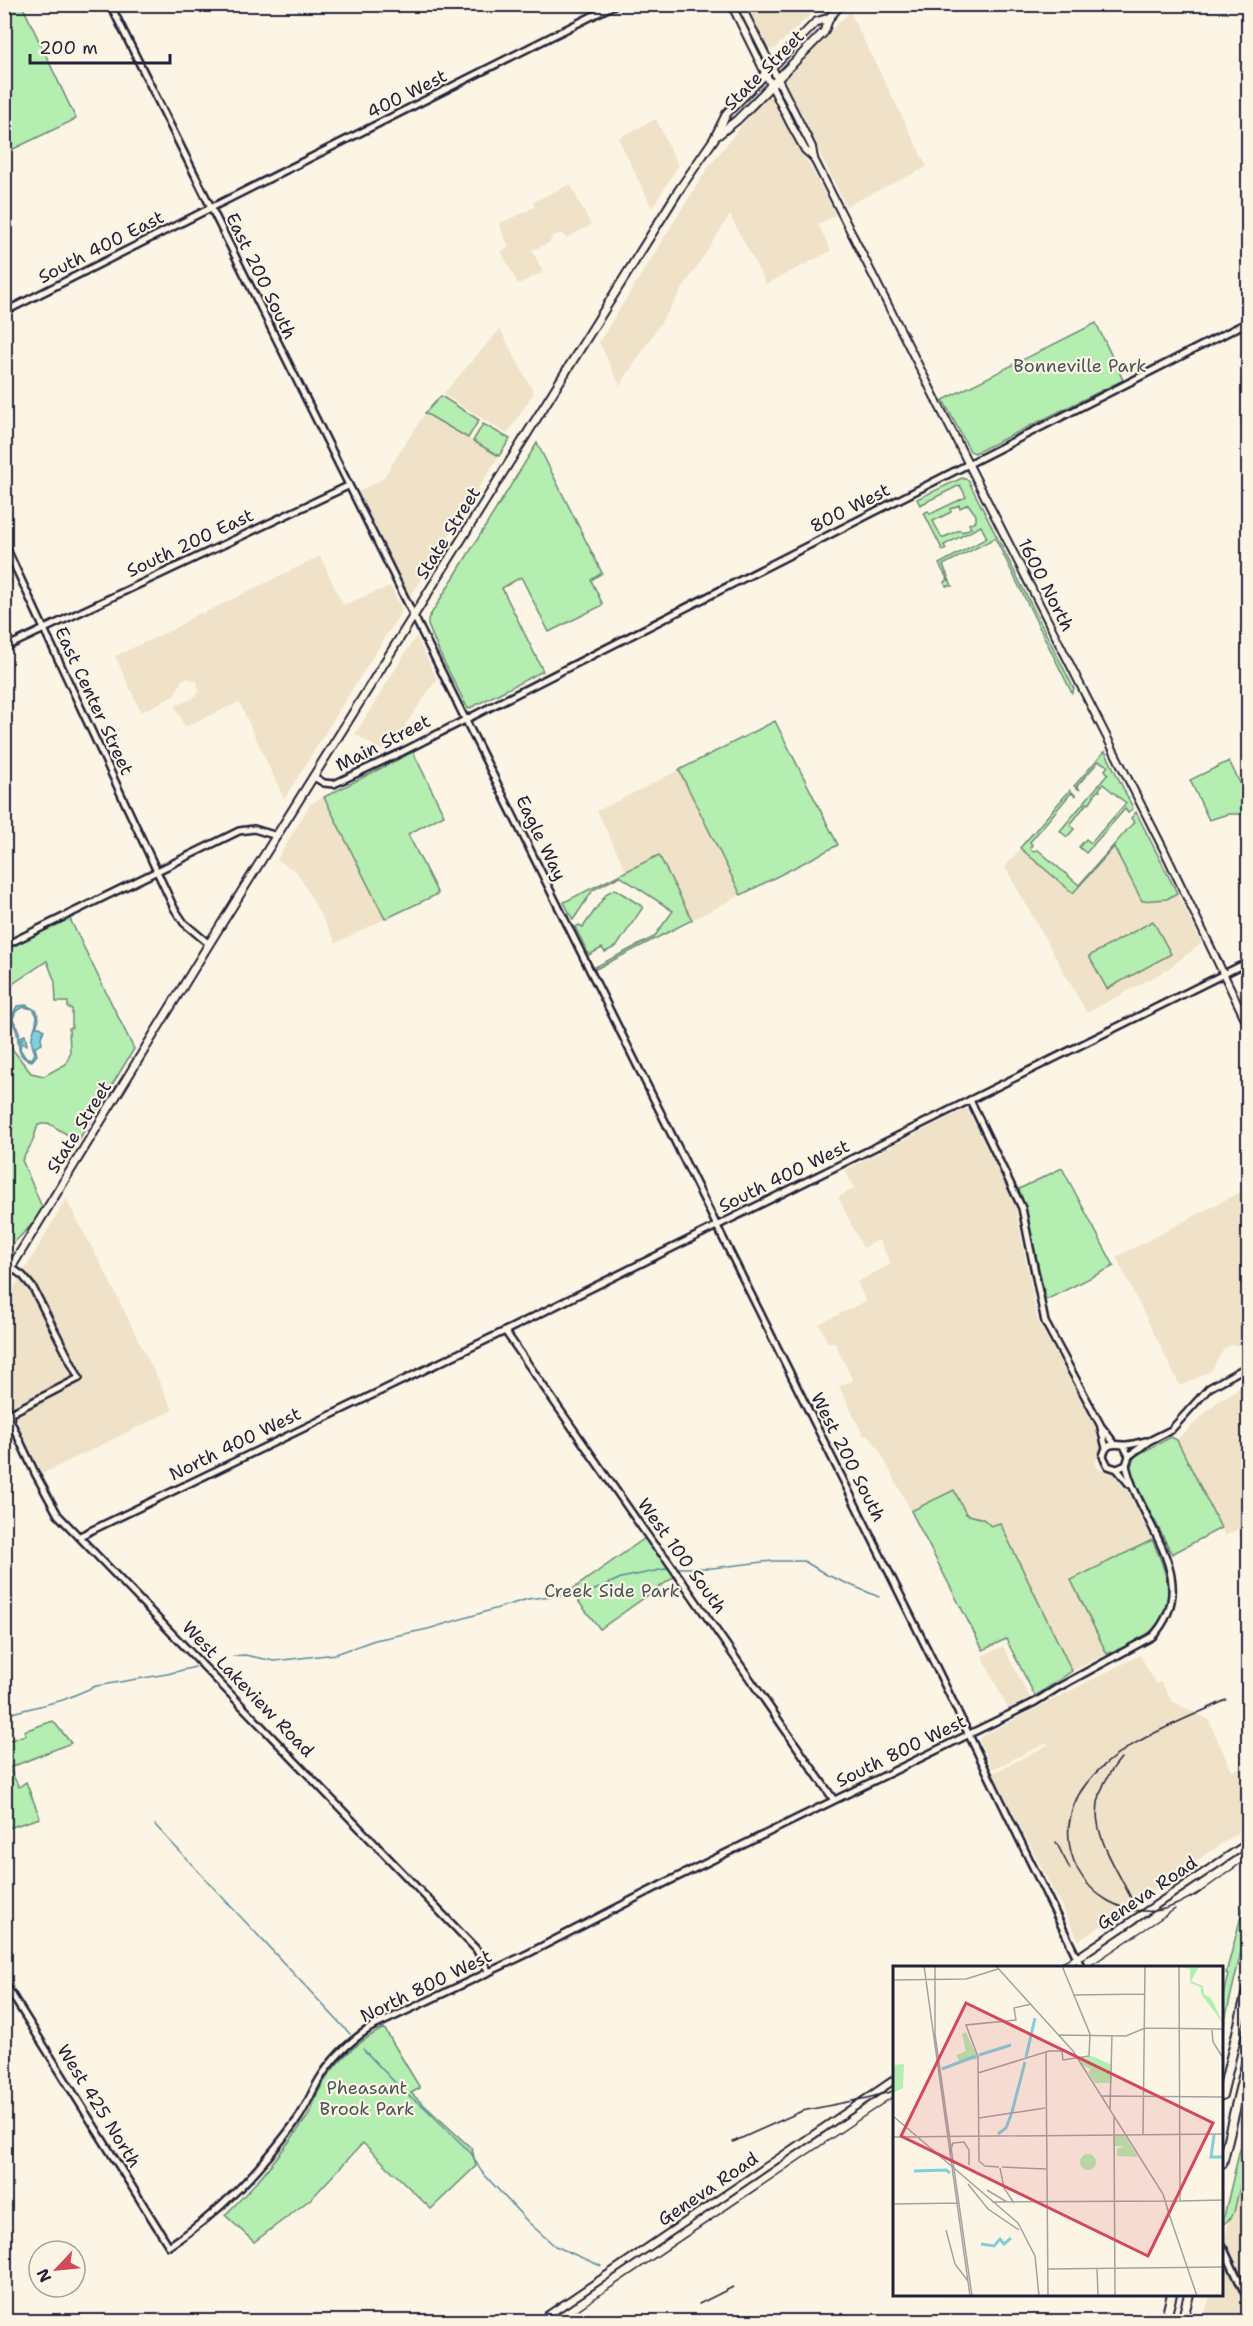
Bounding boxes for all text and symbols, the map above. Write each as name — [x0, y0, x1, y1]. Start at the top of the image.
street label: State Street — [718, 24, 810, 116]
scale bar — [30, 27, 170, 65]
text: 200 m — [39, 36, 98, 60]
street label: 400 West — [363, 64, 451, 124]
street label: South 400 East — [34, 205, 168, 289]
street label: East 200 South — [220, 209, 302, 343]
park label: Bonneville Park — [1013, 354, 1147, 378]
street label: 800 West — [806, 478, 894, 538]
street label: State Street — [410, 482, 486, 584]
street label: South 200 East — [123, 503, 258, 583]
street label: 1600 North — [1012, 534, 1080, 636]
street label: East Center Street — [49, 623, 139, 779]
street label: Main Street — [332, 709, 435, 777]
street label: Eagle Way — [510, 791, 572, 885]
street label: State Street — [41, 1076, 117, 1178]
street label: South 400 West — [715, 1134, 853, 1218]
street label: West 200 South — [805, 1388, 891, 1526]
street label: North 400 West — [165, 1402, 305, 1486]
street label: West 100 South — [632, 1493, 732, 1619]
park label: Creek Side Park — [544, 1579, 680, 1603]
street label: West Lakeview Road — [177, 1616, 319, 1762]
street label: South 800 West — [832, 1709, 970, 1793]
street label: Geneva Road — [1092, 1851, 1202, 1935]
street label: North 800 West — [356, 1944, 496, 2028]
inset map — [893, 1966, 1223, 2296]
street label: West 425 North — [51, 2040, 147, 2172]
park label: Pheasant Brook Park — [320, 2076, 414, 2121]
street label: Geneva Road — [653, 2147, 763, 2231]
north arrow — [27, 2239, 87, 2299]
text: N — [32, 2265, 56, 2286]

